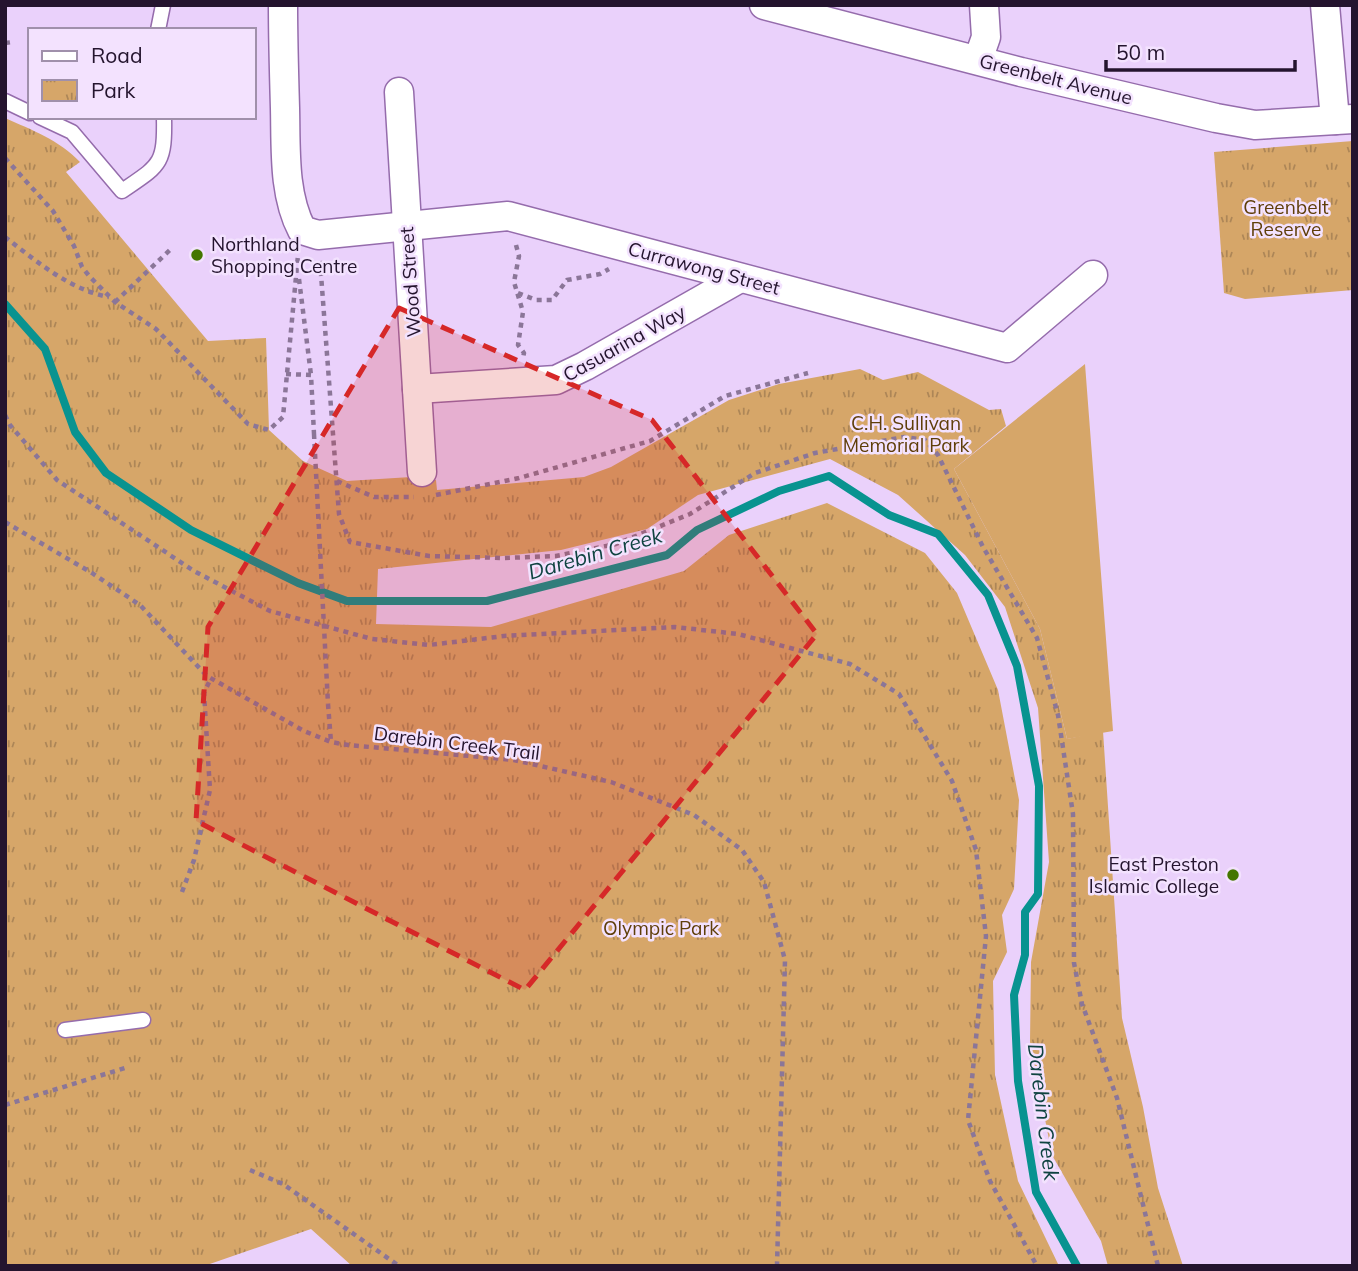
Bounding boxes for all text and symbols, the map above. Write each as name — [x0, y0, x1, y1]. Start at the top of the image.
legend — [28, 28, 256, 119]
scale bar — [1106, 28, 1295, 72]
text: 50 m — [1116, 39, 1165, 65]
text: Road — [91, 42, 142, 68]
street label: Greenbelt Avenue — [977, 48, 1135, 110]
text: Park — [91, 77, 135, 103]
park label: Greenbelt Reserve — [1243, 195, 1329, 241]
street label: Wood Street — [394, 226, 426, 338]
place label: Northland Shopping Centre — [211, 232, 357, 278]
street label: Currawong Street — [626, 236, 783, 300]
marker: Northland Shopping Centre — [189, 247, 205, 263]
street label: Casuarina Way — [559, 299, 689, 387]
park label: C.H. Sullivan Memorial Park — [843, 411, 969, 457]
water label: Darebin Creek — [525, 521, 666, 585]
street label: Darebin Creek Trail — [373, 721, 541, 765]
place label: East Preston Islamic College — [1089, 852, 1219, 898]
marker: East Preston Islamic College — [1225, 867, 1241, 883]
park label: Olympic Park — [603, 916, 719, 940]
water label: Darebin Creek — [1023, 1042, 1065, 1183]

